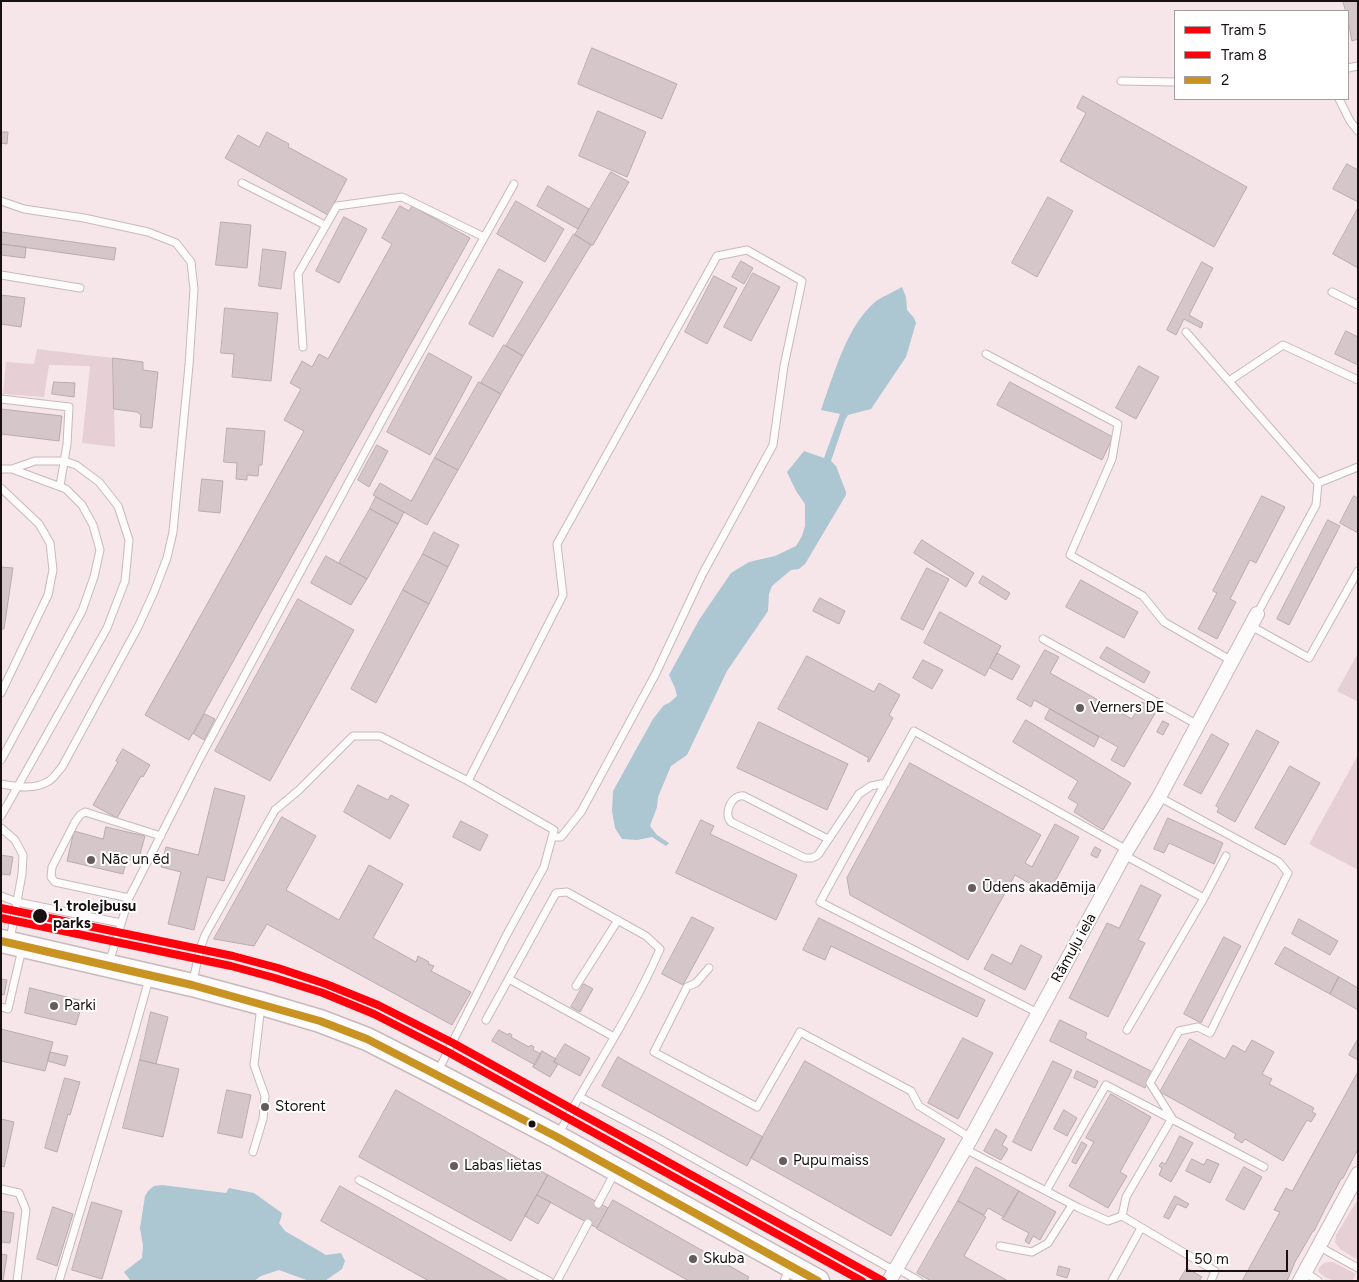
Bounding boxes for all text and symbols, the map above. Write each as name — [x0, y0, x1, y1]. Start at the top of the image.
legend — [1174, 10, 1349, 100]
text: Tram 5 — [1221, 21, 1266, 39]
text: Tram 8 — [1221, 46, 1267, 64]
text: 2 — [1221, 71, 1229, 89]
place label: Verners DE — [1090, 699, 1165, 717]
marker: Verners DE — [1074, 702, 1086, 714]
place label: Nāc un ēd — [101, 851, 170, 869]
marker: Nāc un ēd — [85, 854, 97, 866]
place label: Ūdens akadēmija — [982, 879, 1096, 897]
marker: Ūdens akadēmija — [966, 882, 978, 894]
place label: 1. trolejbusu parks — [53, 898, 136, 933]
marker: 1. trolejbusu parks — [31, 907, 49, 925]
street label: Rāmuļu iela — [1048, 910, 1100, 986]
place label: Parki — [64, 997, 96, 1015]
marker: Parki — [48, 1000, 60, 1012]
place label: Storent — [275, 1098, 326, 1116]
marker: Storent — [259, 1101, 271, 1113]
unlabelled marker — [527, 1119, 537, 1129]
place label: Pupu maiss — [793, 1152, 869, 1170]
marker: Pupu maiss — [777, 1155, 789, 1167]
place label: Labas lietas — [464, 1157, 542, 1175]
marker: Labas lietas — [448, 1160, 460, 1172]
scale bar — [1189, 1240, 1292, 1272]
place label: Skuba — [703, 1250, 744, 1268]
text: 50 m — [1194, 1250, 1229, 1268]
marker: Skuba — [687, 1253, 699, 1265]

